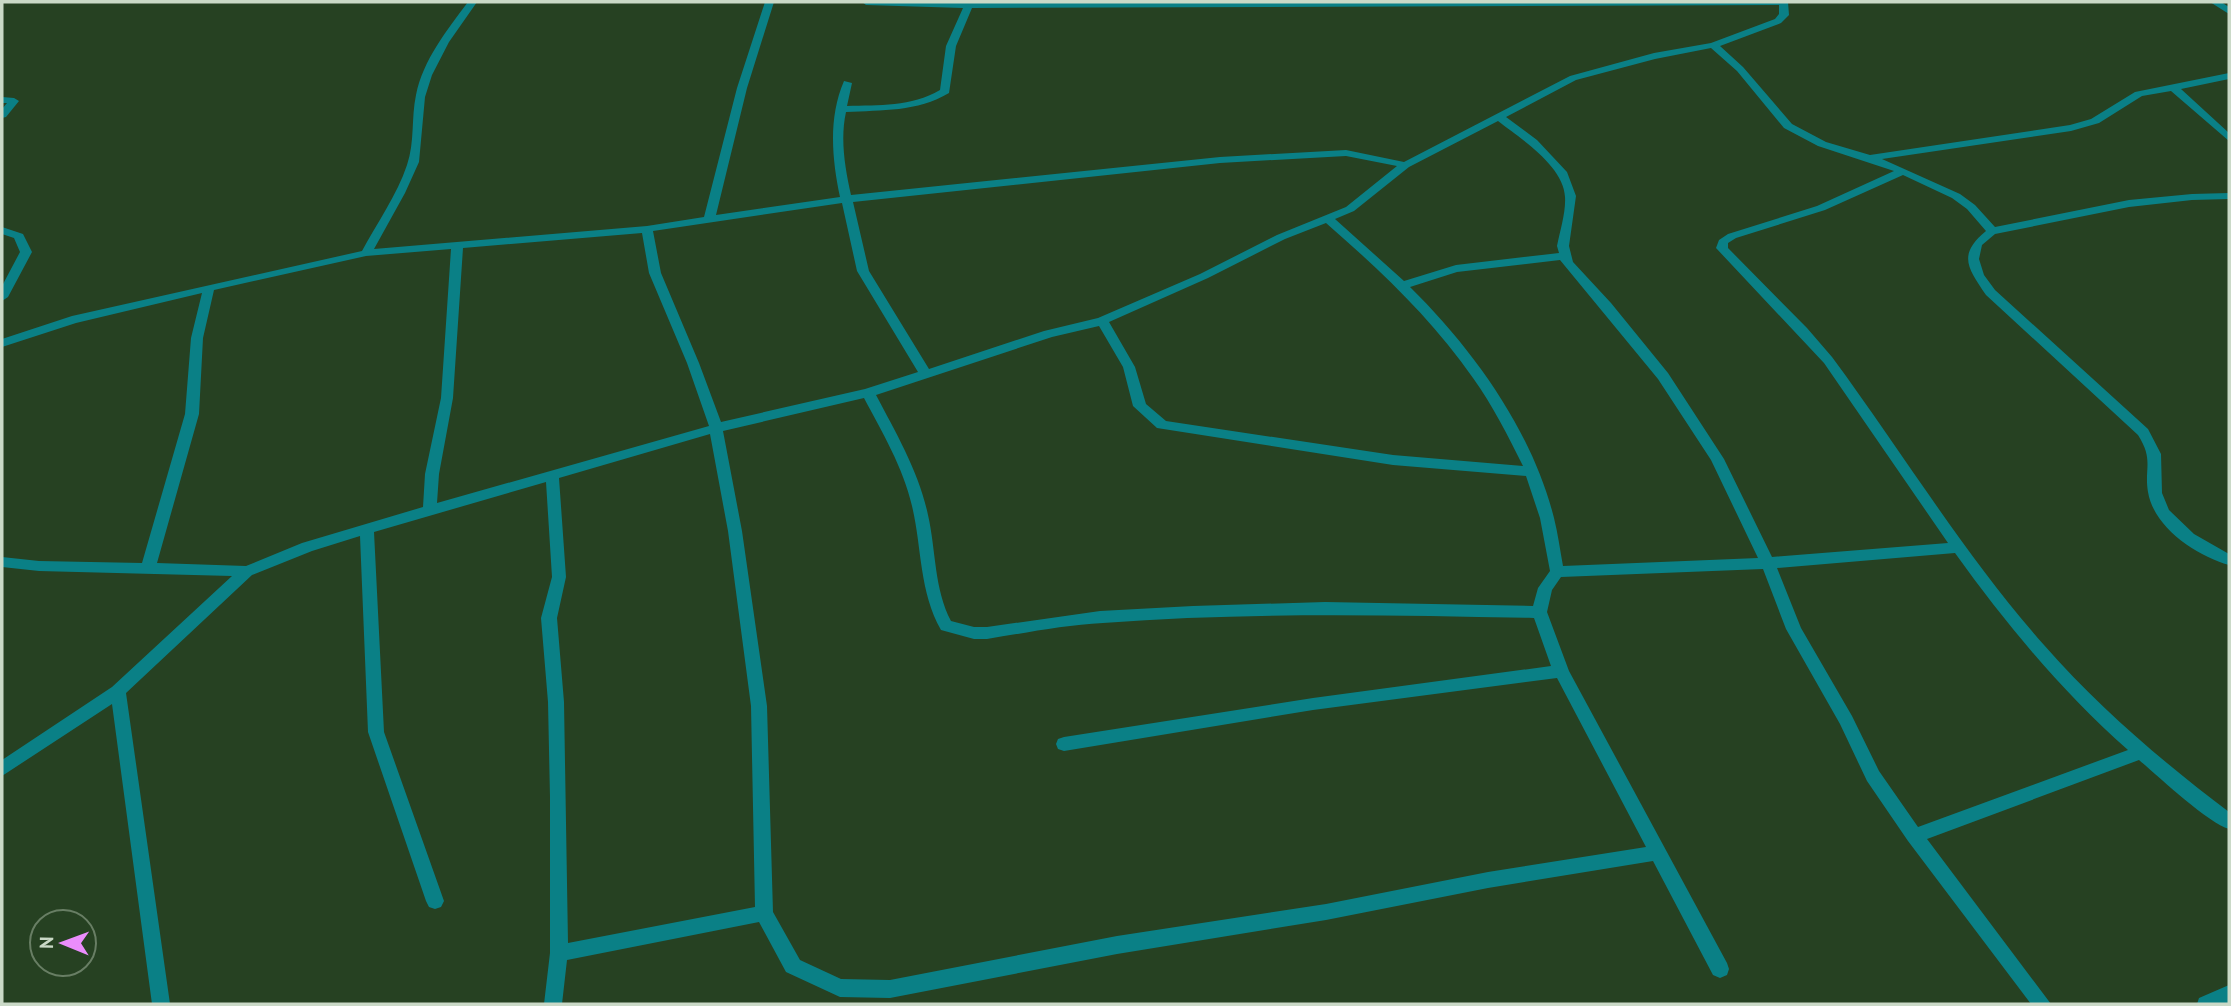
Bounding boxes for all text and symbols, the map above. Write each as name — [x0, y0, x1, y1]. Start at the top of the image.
north arrow — [28, 908, 98, 978]
text: N — [34, 936, 58, 949]

